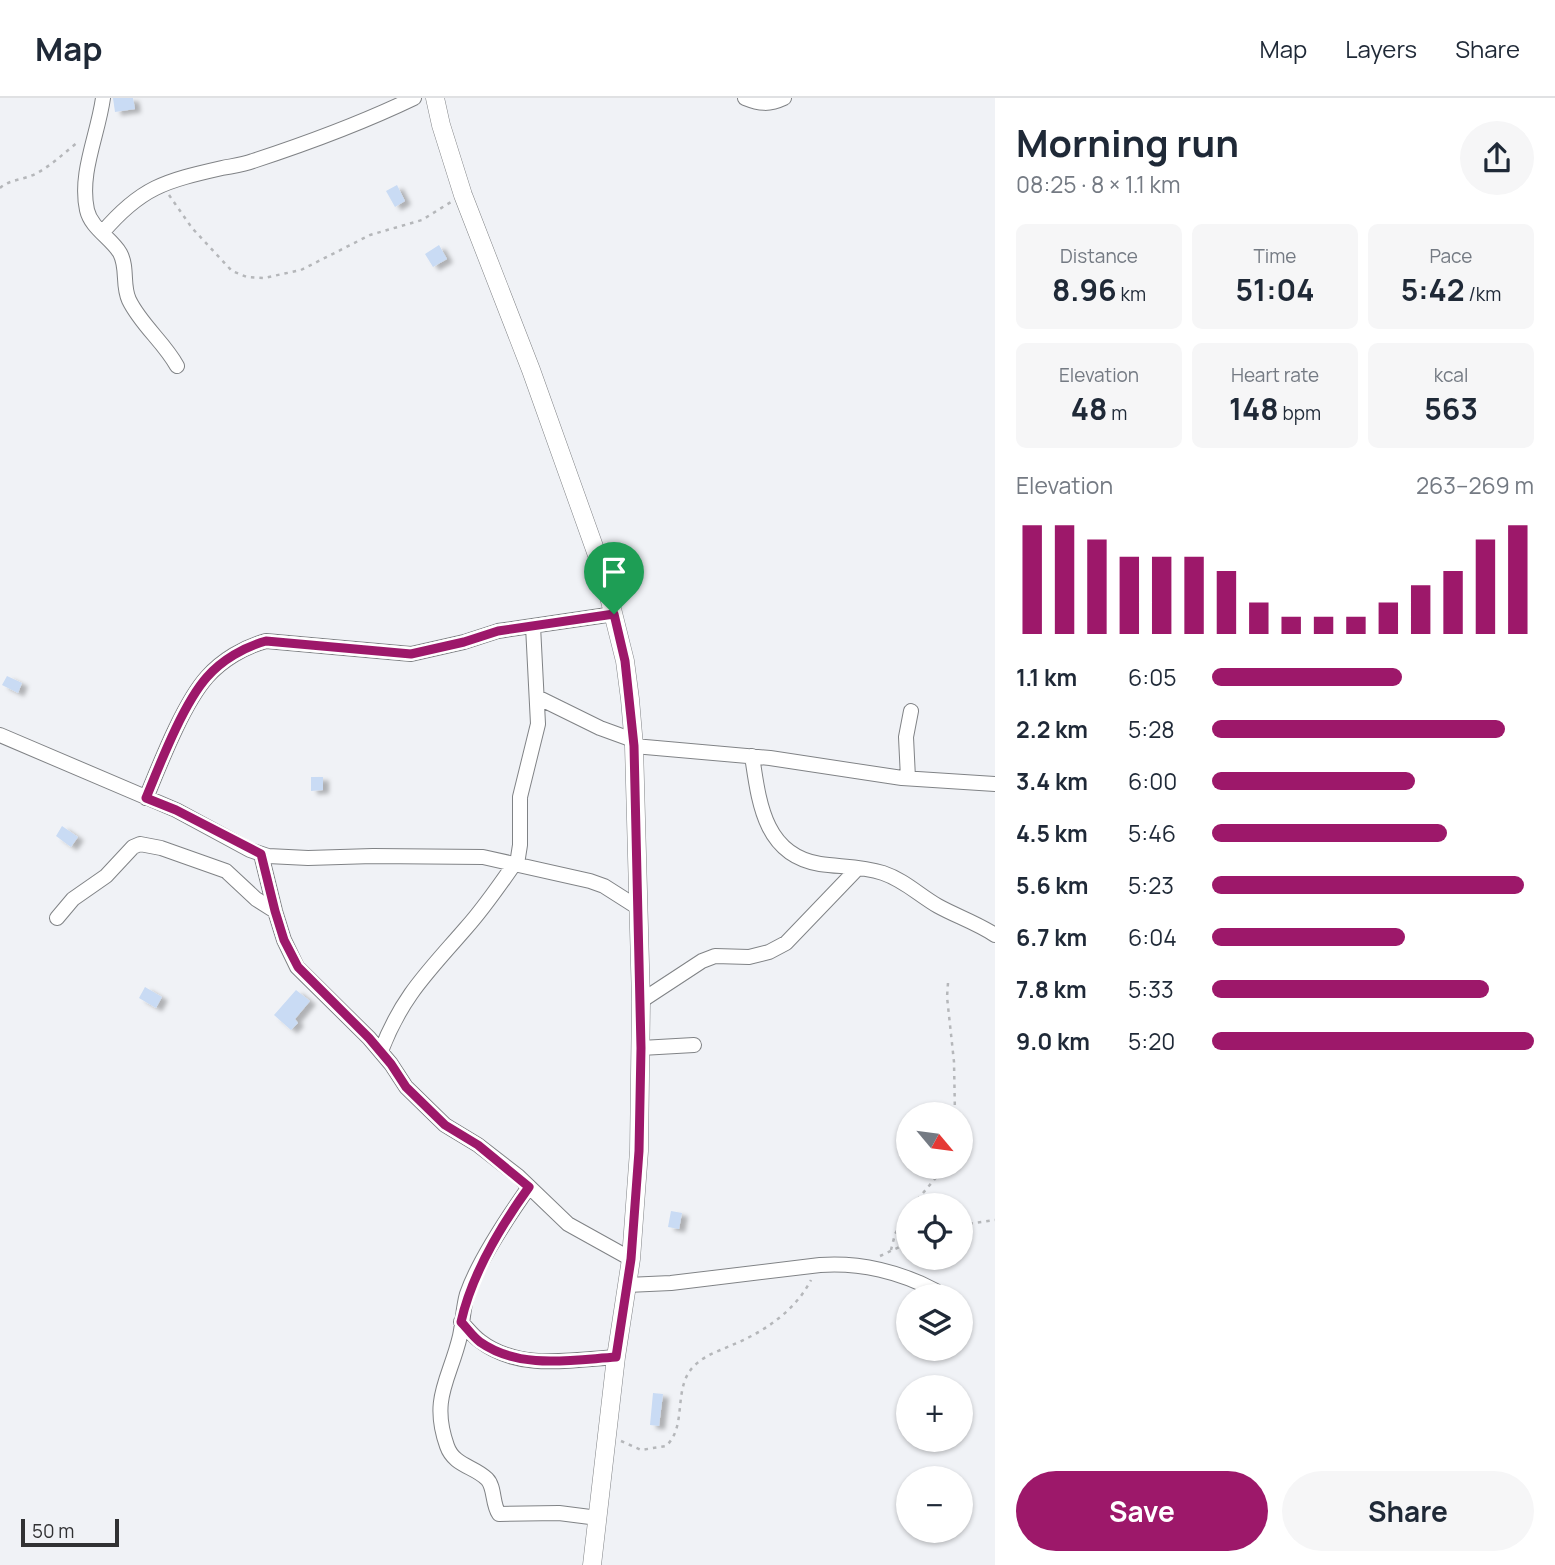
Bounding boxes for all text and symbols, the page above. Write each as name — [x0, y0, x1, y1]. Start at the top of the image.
text: Map — [35, 26, 103, 71]
text: Map — [1260, 32, 1307, 65]
text: Layers — [1345, 32, 1417, 65]
text: Share — [1455, 32, 1520, 65]
text: Morning run — [1016, 116, 1239, 168]
button: share — [1460, 121, 1534, 195]
text: 08:25 · 8 × 1.1 km — [1016, 168, 1180, 200]
text: Distance — [1060, 243, 1138, 269]
text: Time — [1254, 243, 1296, 269]
text: Pace — [1430, 243, 1472, 269]
text: 8.96 — [1052, 269, 1117, 310]
text: 51:04 — [1236, 269, 1315, 310]
text: 5:42 — [1401, 269, 1465, 310]
text: km — [1117, 281, 1146, 307]
text: /km — [1465, 281, 1501, 307]
text: Elevation — [1059, 362, 1139, 388]
text: Heart rate — [1231, 362, 1319, 388]
text: kcal — [1434, 362, 1468, 388]
text: 48 — [1071, 388, 1107, 429]
text: 148 — [1229, 388, 1279, 429]
text: 563 — [1424, 388, 1478, 429]
text: m — [1107, 400, 1127, 426]
text: bpm — [1279, 400, 1321, 426]
text: Elevation — [1016, 469, 1113, 501]
text: 263–269 m — [1416, 469, 1534, 501]
pin — [584, 542, 644, 614]
icon: arrive — [595, 553, 633, 591]
text: 1.1 km — [1016, 661, 1077, 693]
text: 6:05 — [1128, 661, 1176, 693]
text: 2.2 km — [1016, 713, 1088, 745]
text: 5:28 — [1128, 713, 1175, 745]
text: 3.4 km — [1016, 765, 1088, 797]
text: 6:00 — [1128, 765, 1177, 797]
text: 4.5 km — [1016, 817, 1088, 849]
text: 5:46 — [1128, 817, 1176, 849]
text: 5.6 km — [1016, 869, 1088, 901]
text: 5:23 — [1128, 869, 1174, 901]
text: 6.7 km — [1016, 921, 1087, 953]
text: 6:04 — [1128, 921, 1177, 953]
text: 7.8 km — [1016, 973, 1087, 1005]
text: 5:33 — [1128, 973, 1174, 1005]
text: 9.0 km — [1016, 1025, 1090, 1057]
text: 5:20 — [1128, 1025, 1175, 1057]
north arrow — [896, 1102, 973, 1180]
map controls — [896, 1102, 973, 1543]
button: locate — [896, 1193, 973, 1270]
button: layers — [896, 1284, 973, 1361]
button: + — [896, 1375, 973, 1452]
button: − — [896, 1466, 973, 1543]
button: Save — [1016, 1471, 1268, 1551]
button: Share — [1282, 1471, 1534, 1551]
scale bar — [21, 1516, 119, 1548]
text: 50 m — [32, 1518, 74, 1544]

